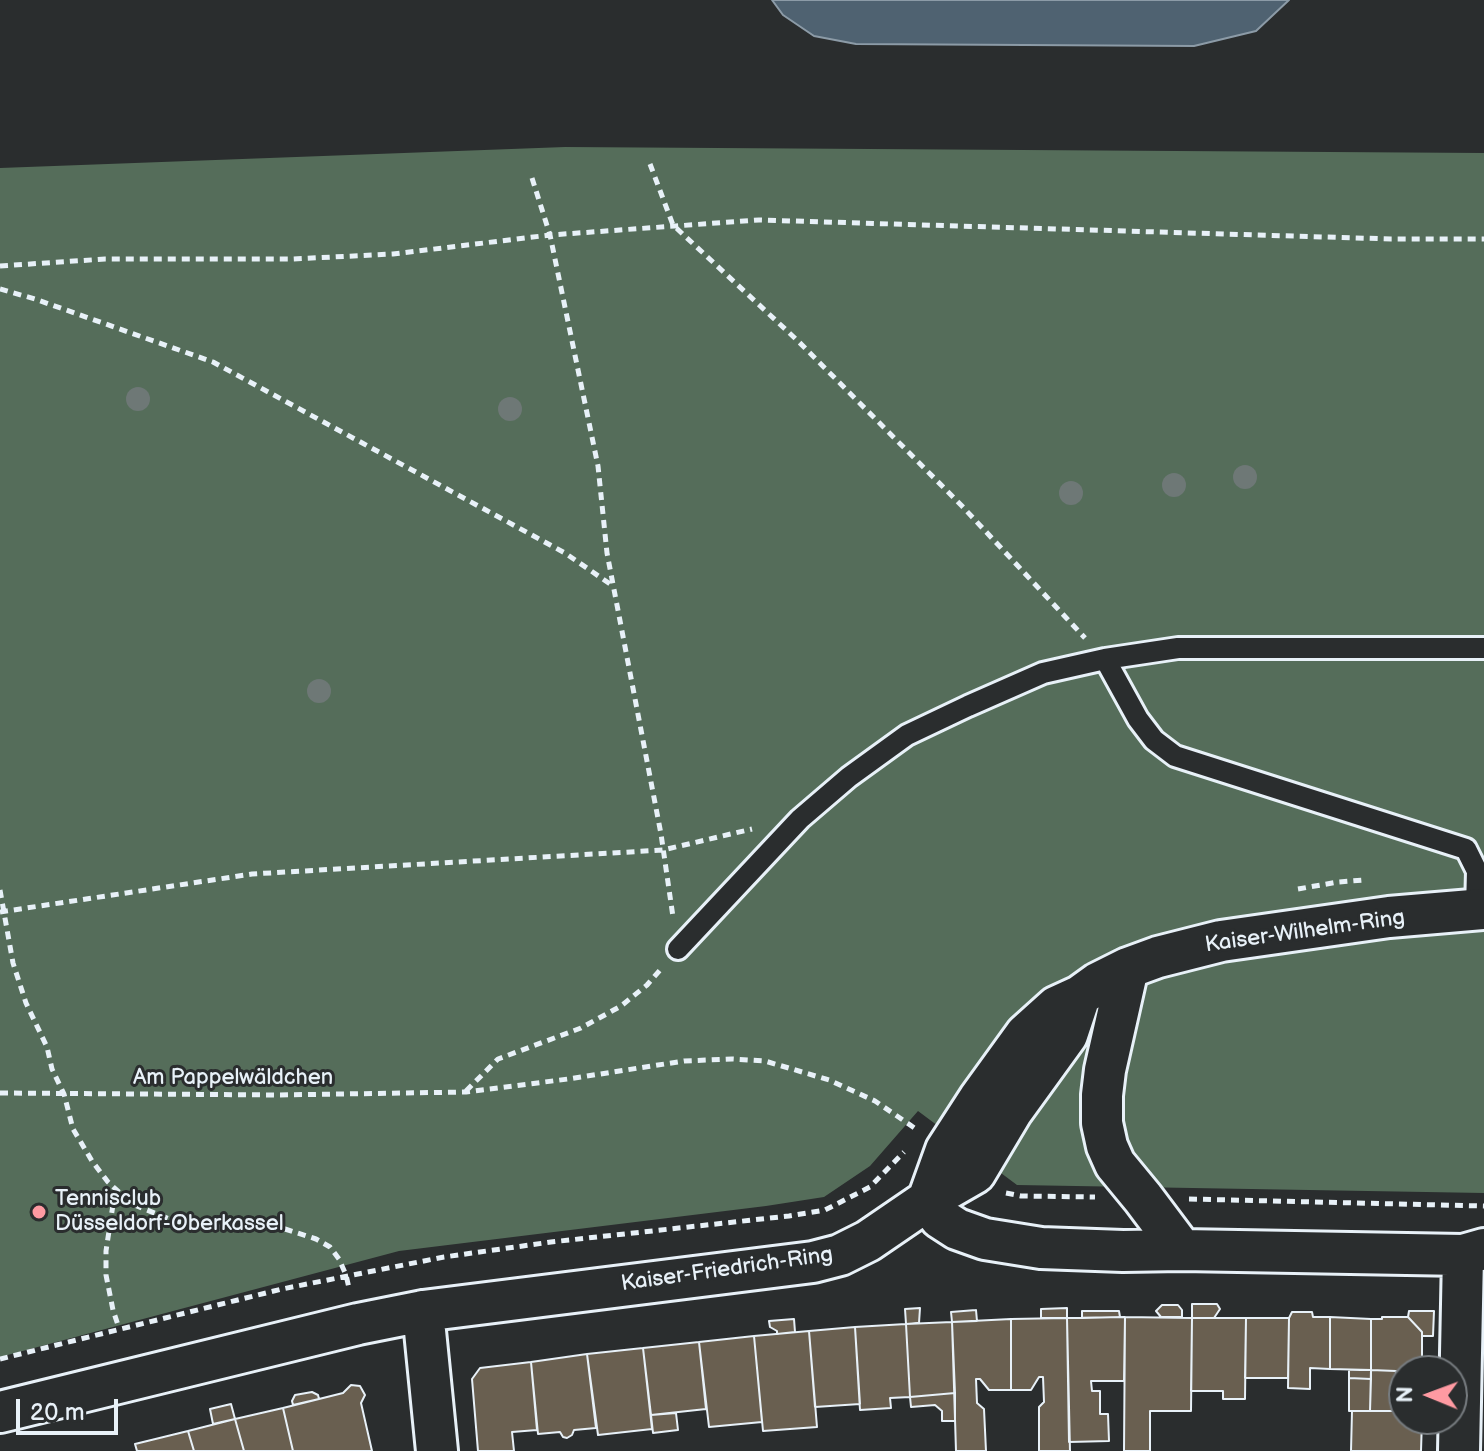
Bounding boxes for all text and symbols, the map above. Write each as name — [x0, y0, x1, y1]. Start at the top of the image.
street label: Kaiser-Wilhelm-Ring — [1203, 905, 1407, 959]
street label: Am Pappelwäldchen — [133, 1065, 333, 1091]
place label: Tennisclub Düsseldorf-Oberkassel — [55, 1186, 284, 1238]
marker: Tennisclub Düsseldorf-Oberkassel — [30, 1203, 48, 1221]
street label: Kaiser-Friedrich-Ring — [619, 1242, 835, 1298]
north arrow — [1388, 1355, 1468, 1435]
scale bar — [20, 1383, 122, 1433]
text: N — [1392, 1386, 1419, 1403]
text: 20 m — [30, 1398, 85, 1427]

